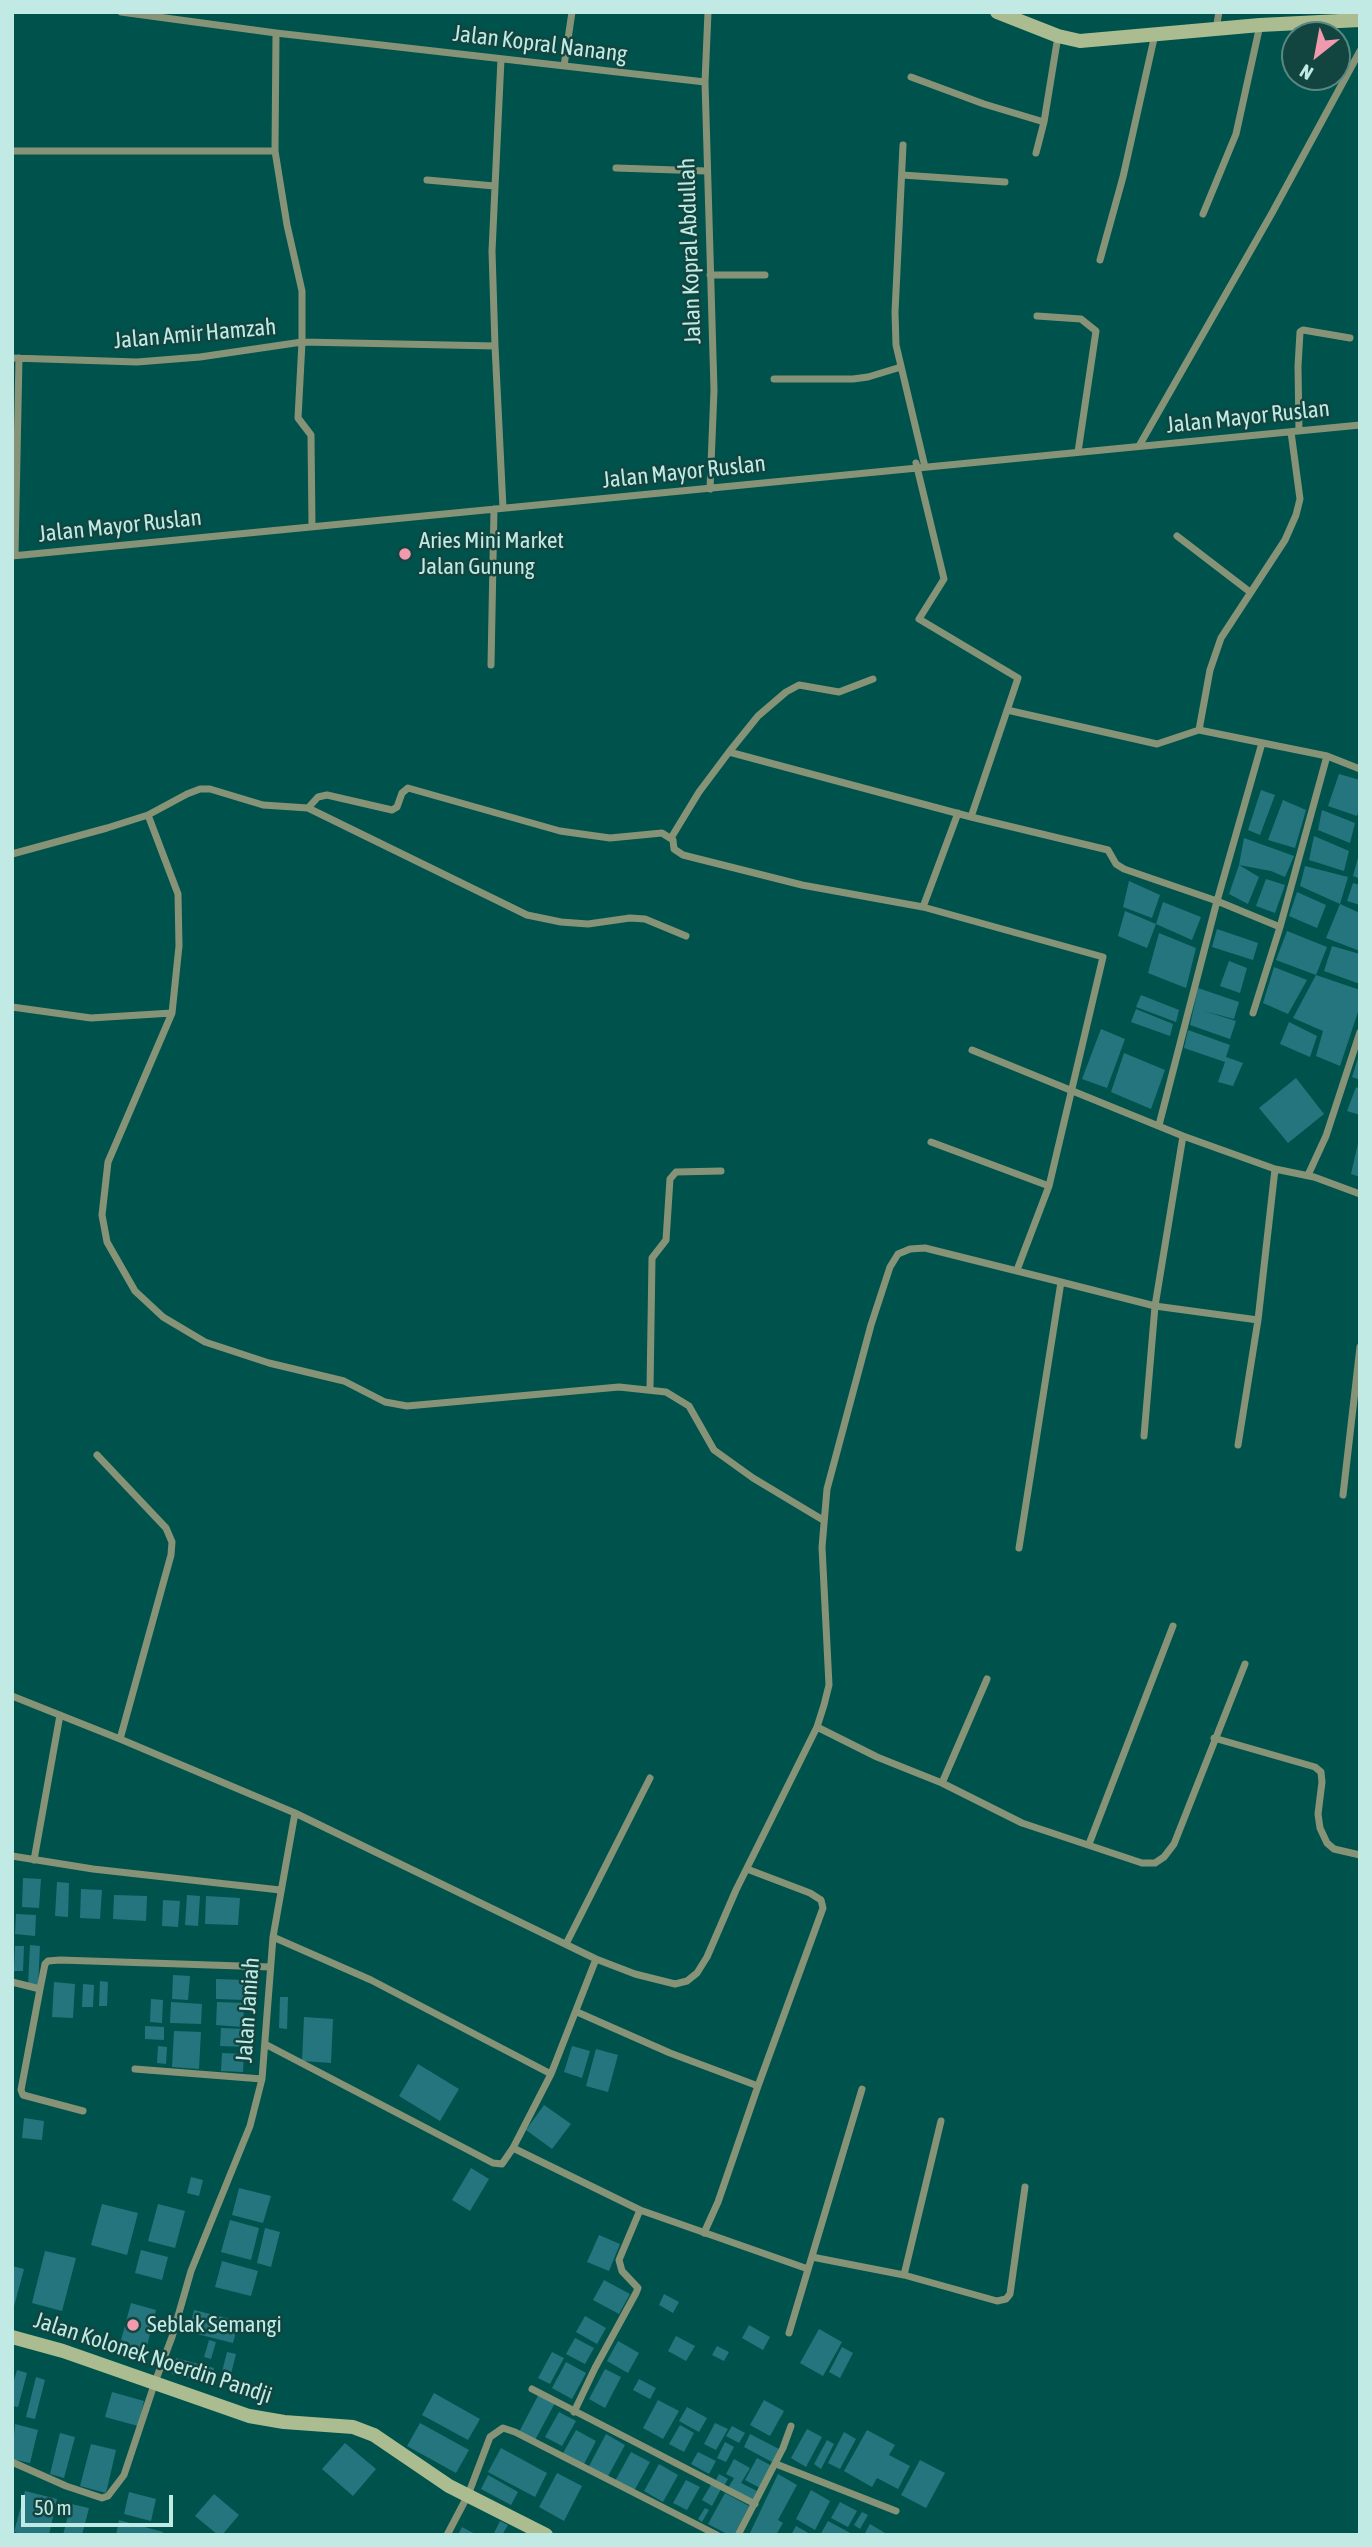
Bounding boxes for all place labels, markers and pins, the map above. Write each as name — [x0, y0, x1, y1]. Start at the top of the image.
place label: Aries Mini Market Jalan Gunung — [419, 527, 564, 581]
marker: Aries Mini Market Jalan Gunung — [397, 546, 413, 562]
place label: Seblak Semangi — [147, 2311, 282, 2339]
marker: Seblak Semangi — [125, 2317, 141, 2333]

